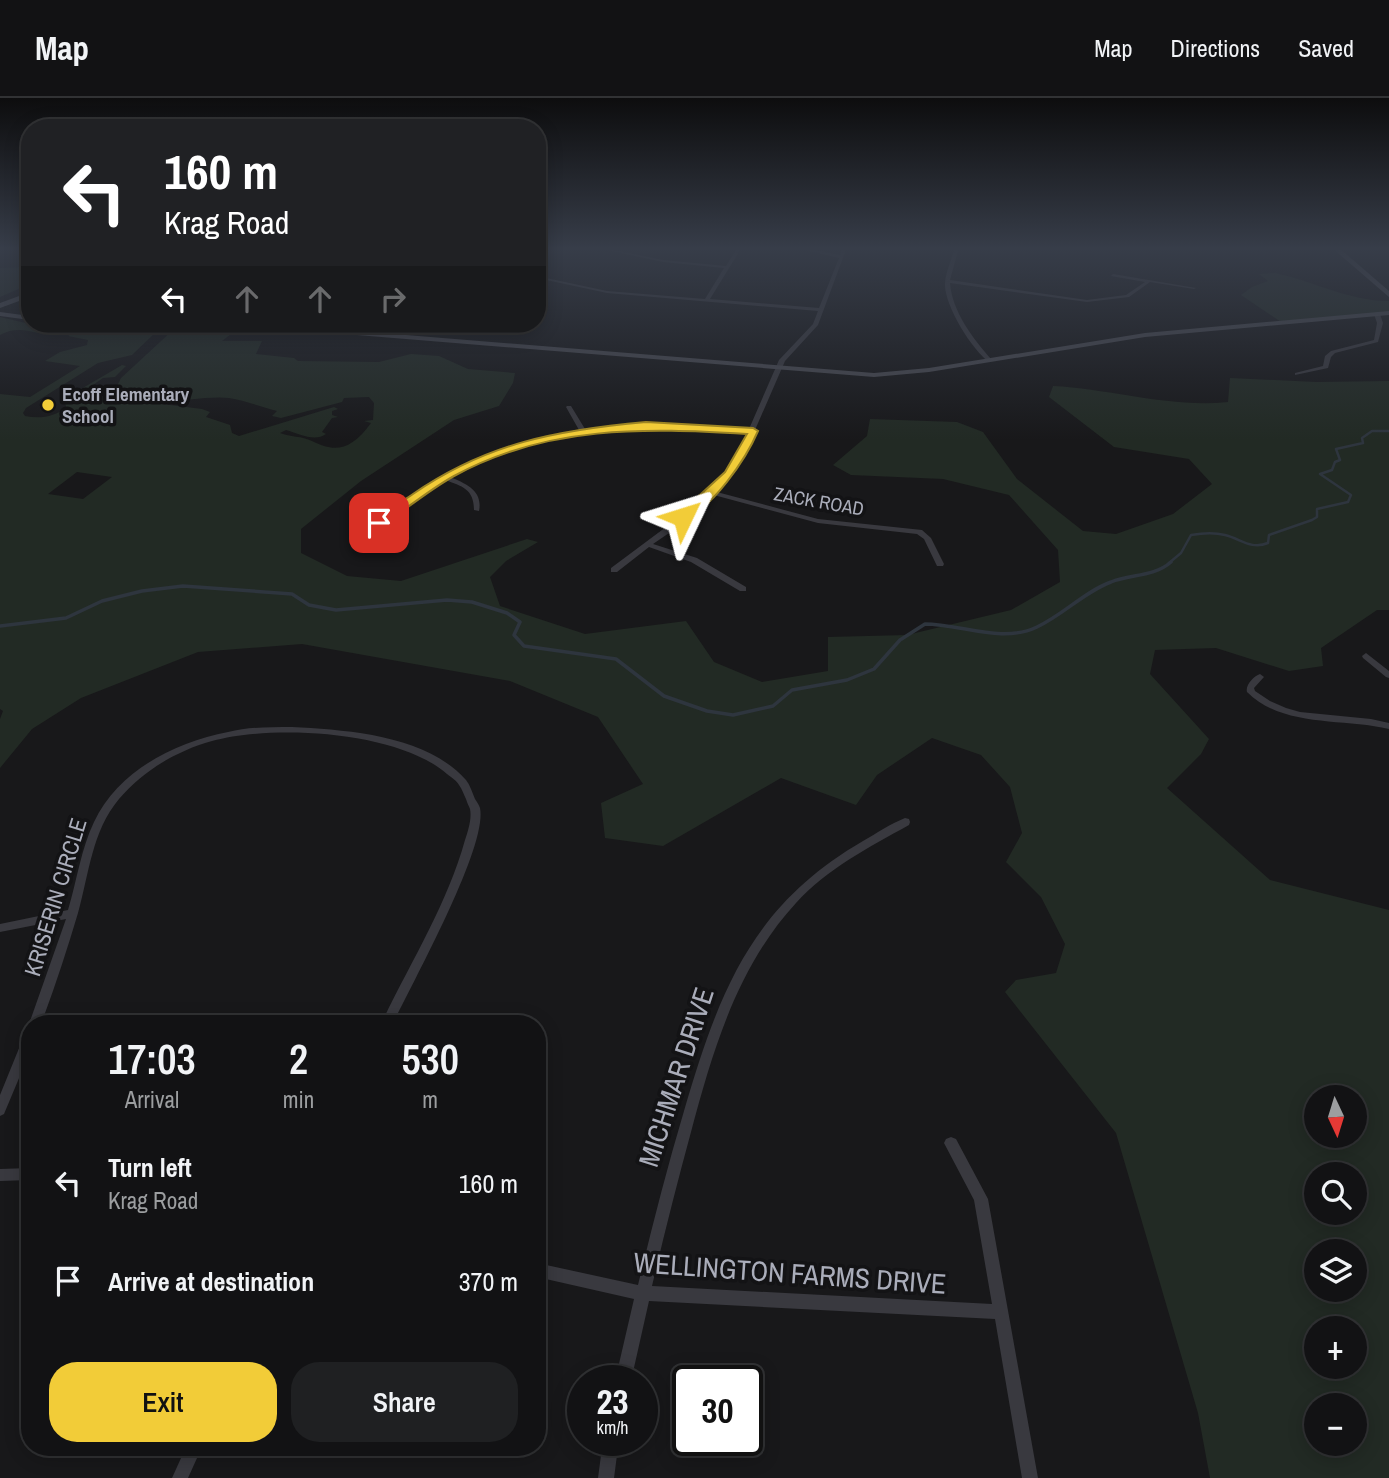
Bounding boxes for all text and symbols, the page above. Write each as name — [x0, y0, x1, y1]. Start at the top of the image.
text: Map — [35, 26, 89, 70]
text: Map — [1094, 32, 1132, 64]
text: Directions — [1170, 32, 1260, 64]
text: Saved — [1298, 32, 1354, 64]
text: 160 m — [164, 138, 278, 204]
icon: left — [49, 147, 140, 238]
text: Krag Road — [164, 201, 289, 244]
icon: left — [155, 280, 193, 318]
icon: ahead — [228, 280, 266, 318]
icon: ahead — [301, 280, 339, 318]
icon: right — [374, 280, 412, 318]
place label: Ecoff Elementary School — [62, 381, 190, 429]
marker: Ecoff Elementary School — [40, 397, 56, 413]
position arrow — [646, 480, 720, 554]
street label: ZACK ROAD — [772, 480, 866, 522]
pin — [349, 493, 409, 553]
icon: arrive — [360, 504, 398, 542]
street label: KRISERIN CIRCLE — [16, 814, 94, 980]
street label: MICHMAR DRIVE — [629, 983, 723, 1171]
text: 17:03 — [108, 1031, 196, 1087]
text: 2 — [289, 1031, 308, 1087]
text: 530 — [401, 1031, 459, 1087]
text: Arrival — [125, 1084, 179, 1115]
text: min — [283, 1084, 314, 1115]
text: m — [422, 1084, 438, 1115]
north arrow — [1304, 1085, 1367, 1148]
map controls — [1304, 1085, 1367, 1456]
text: Turn left — [108, 1150, 192, 1185]
button: search — [1304, 1162, 1367, 1225]
icon: left — [49, 1164, 87, 1202]
text: 160 m — [459, 1166, 518, 1201]
text: Krag Road — [108, 1185, 198, 1216]
button: layers — [1304, 1239, 1367, 1302]
street label: WELLINGTON FARMS DRIVE — [632, 1243, 948, 1303]
icon: arrive — [49, 1262, 87, 1300]
text: Arrive at destination — [108, 1264, 314, 1299]
text: 370 m — [459, 1264, 518, 1299]
button: + — [1304, 1316, 1367, 1379]
button: Exit — [49, 1362, 277, 1442]
button: Share — [291, 1362, 518, 1442]
speed limit sign: 30 — [672, 1365, 763, 1456]
text: 23 — [597, 1378, 628, 1425]
button: − — [1304, 1393, 1367, 1456]
text: km/h — [597, 1415, 629, 1440]

